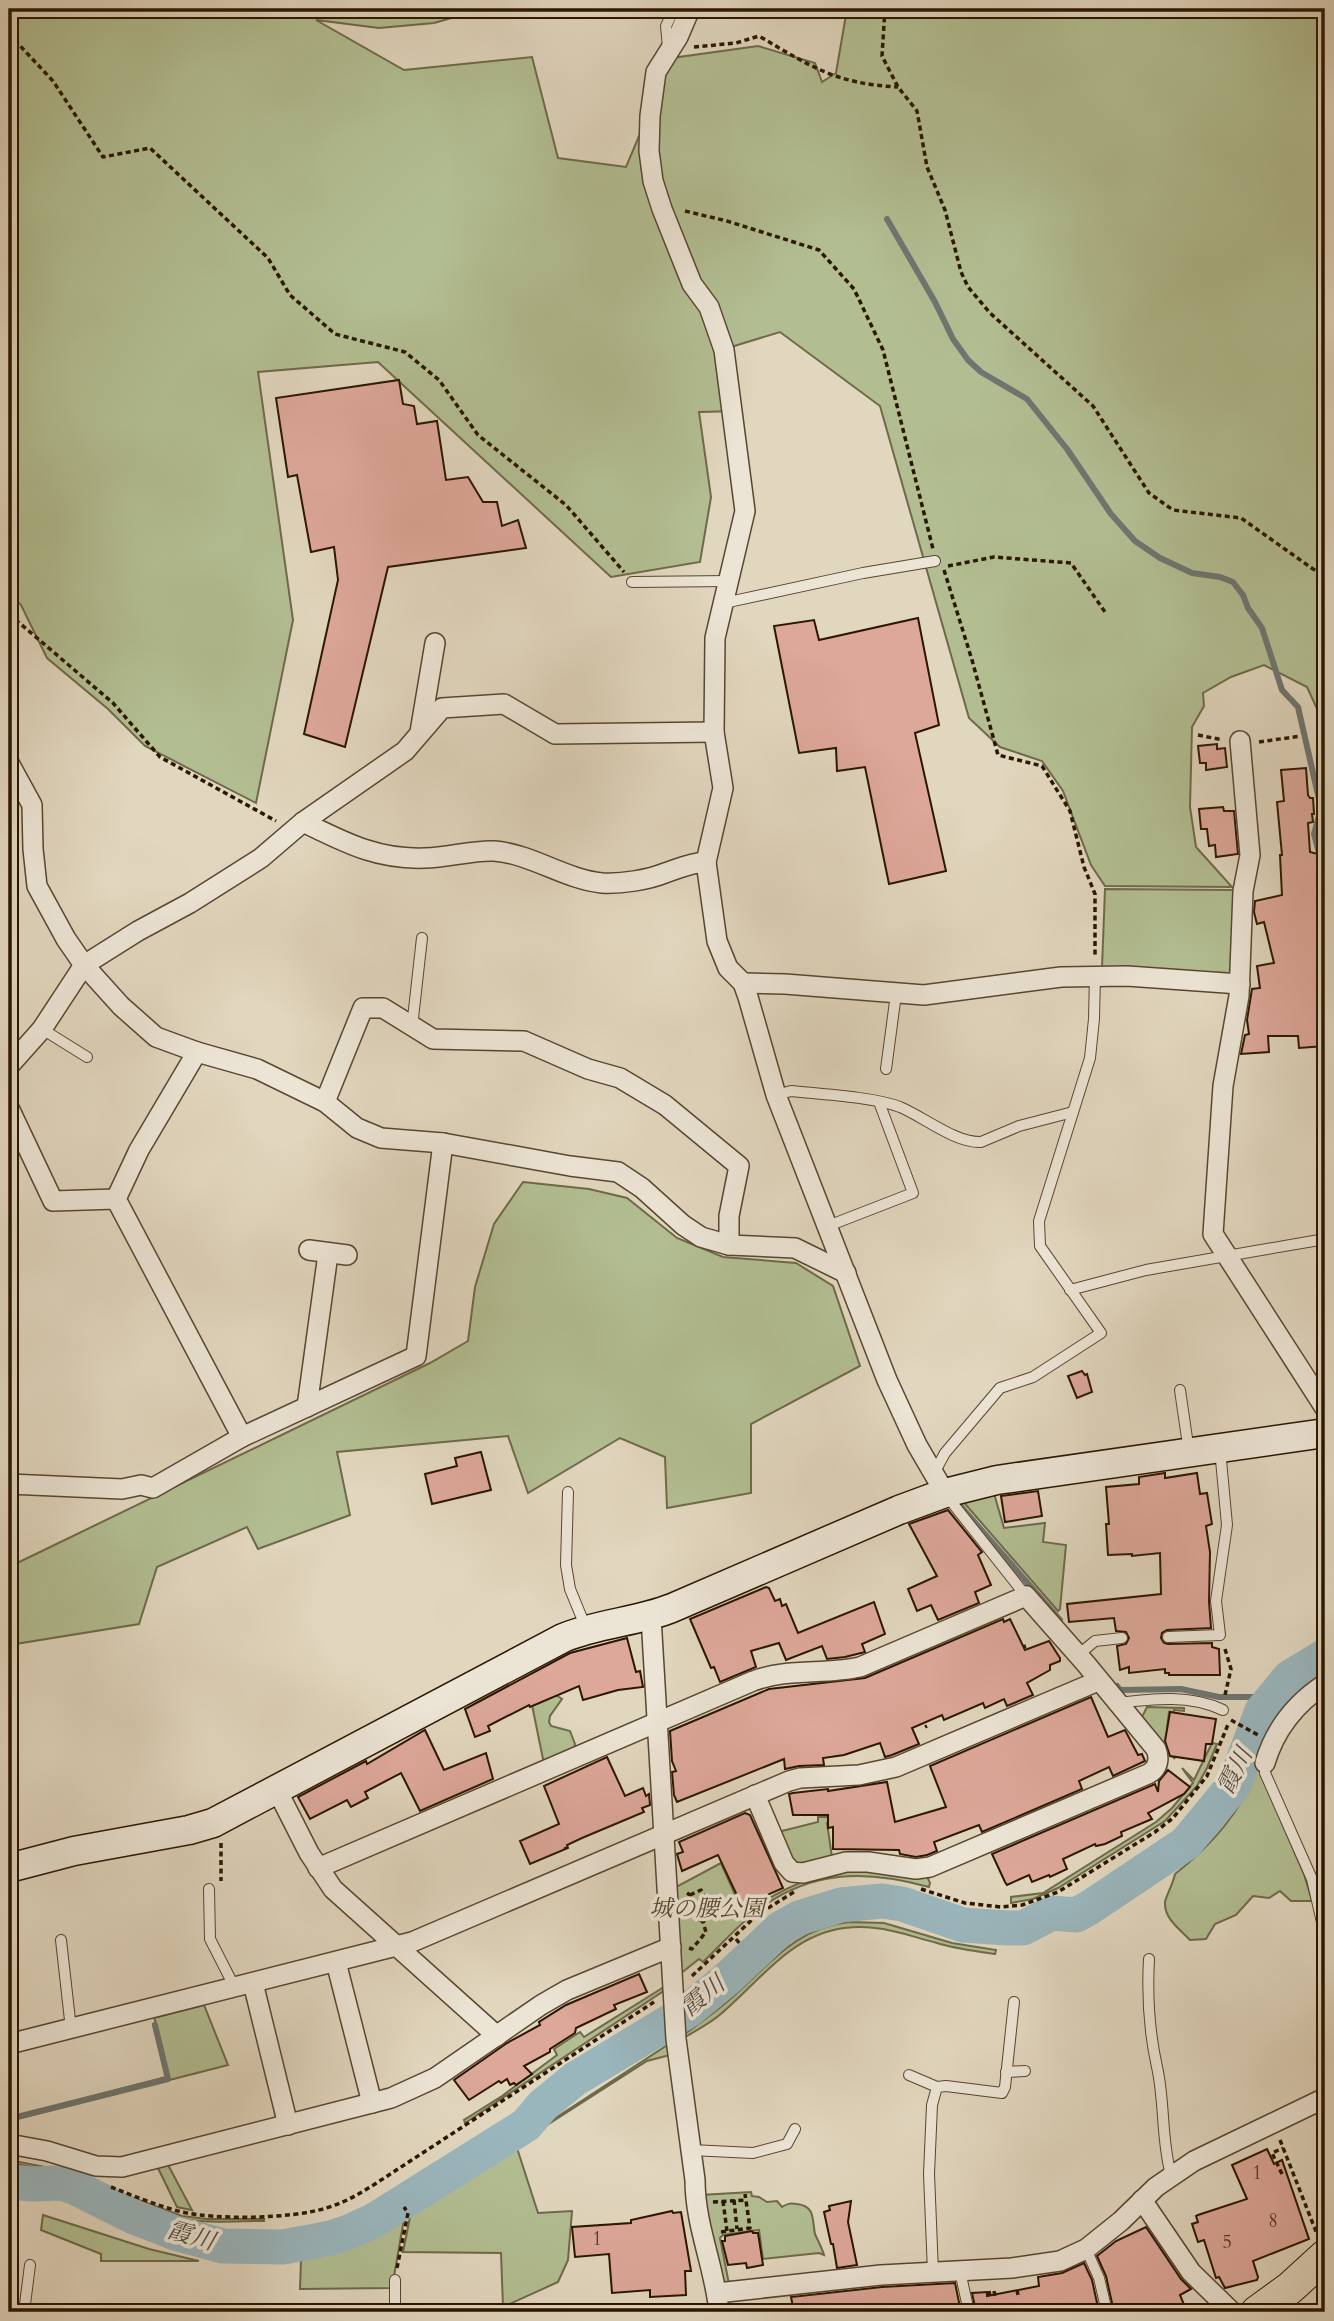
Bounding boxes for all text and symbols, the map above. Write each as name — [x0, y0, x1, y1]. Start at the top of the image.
water label: 霞川 — [1209, 1739, 1262, 1800]
park label: 城の腰公園 — [650, 1893, 769, 1924]
water label: 霞川 — [674, 1966, 734, 2024]
house number: 1 — [1252, 2160, 1262, 2186]
house number: 8 — [1268, 2208, 1278, 2234]
water label: 霞川 — [163, 2214, 222, 2259]
house number: 1 — [592, 2226, 602, 2252]
house number: 5 — [1222, 2229, 1232, 2255]

